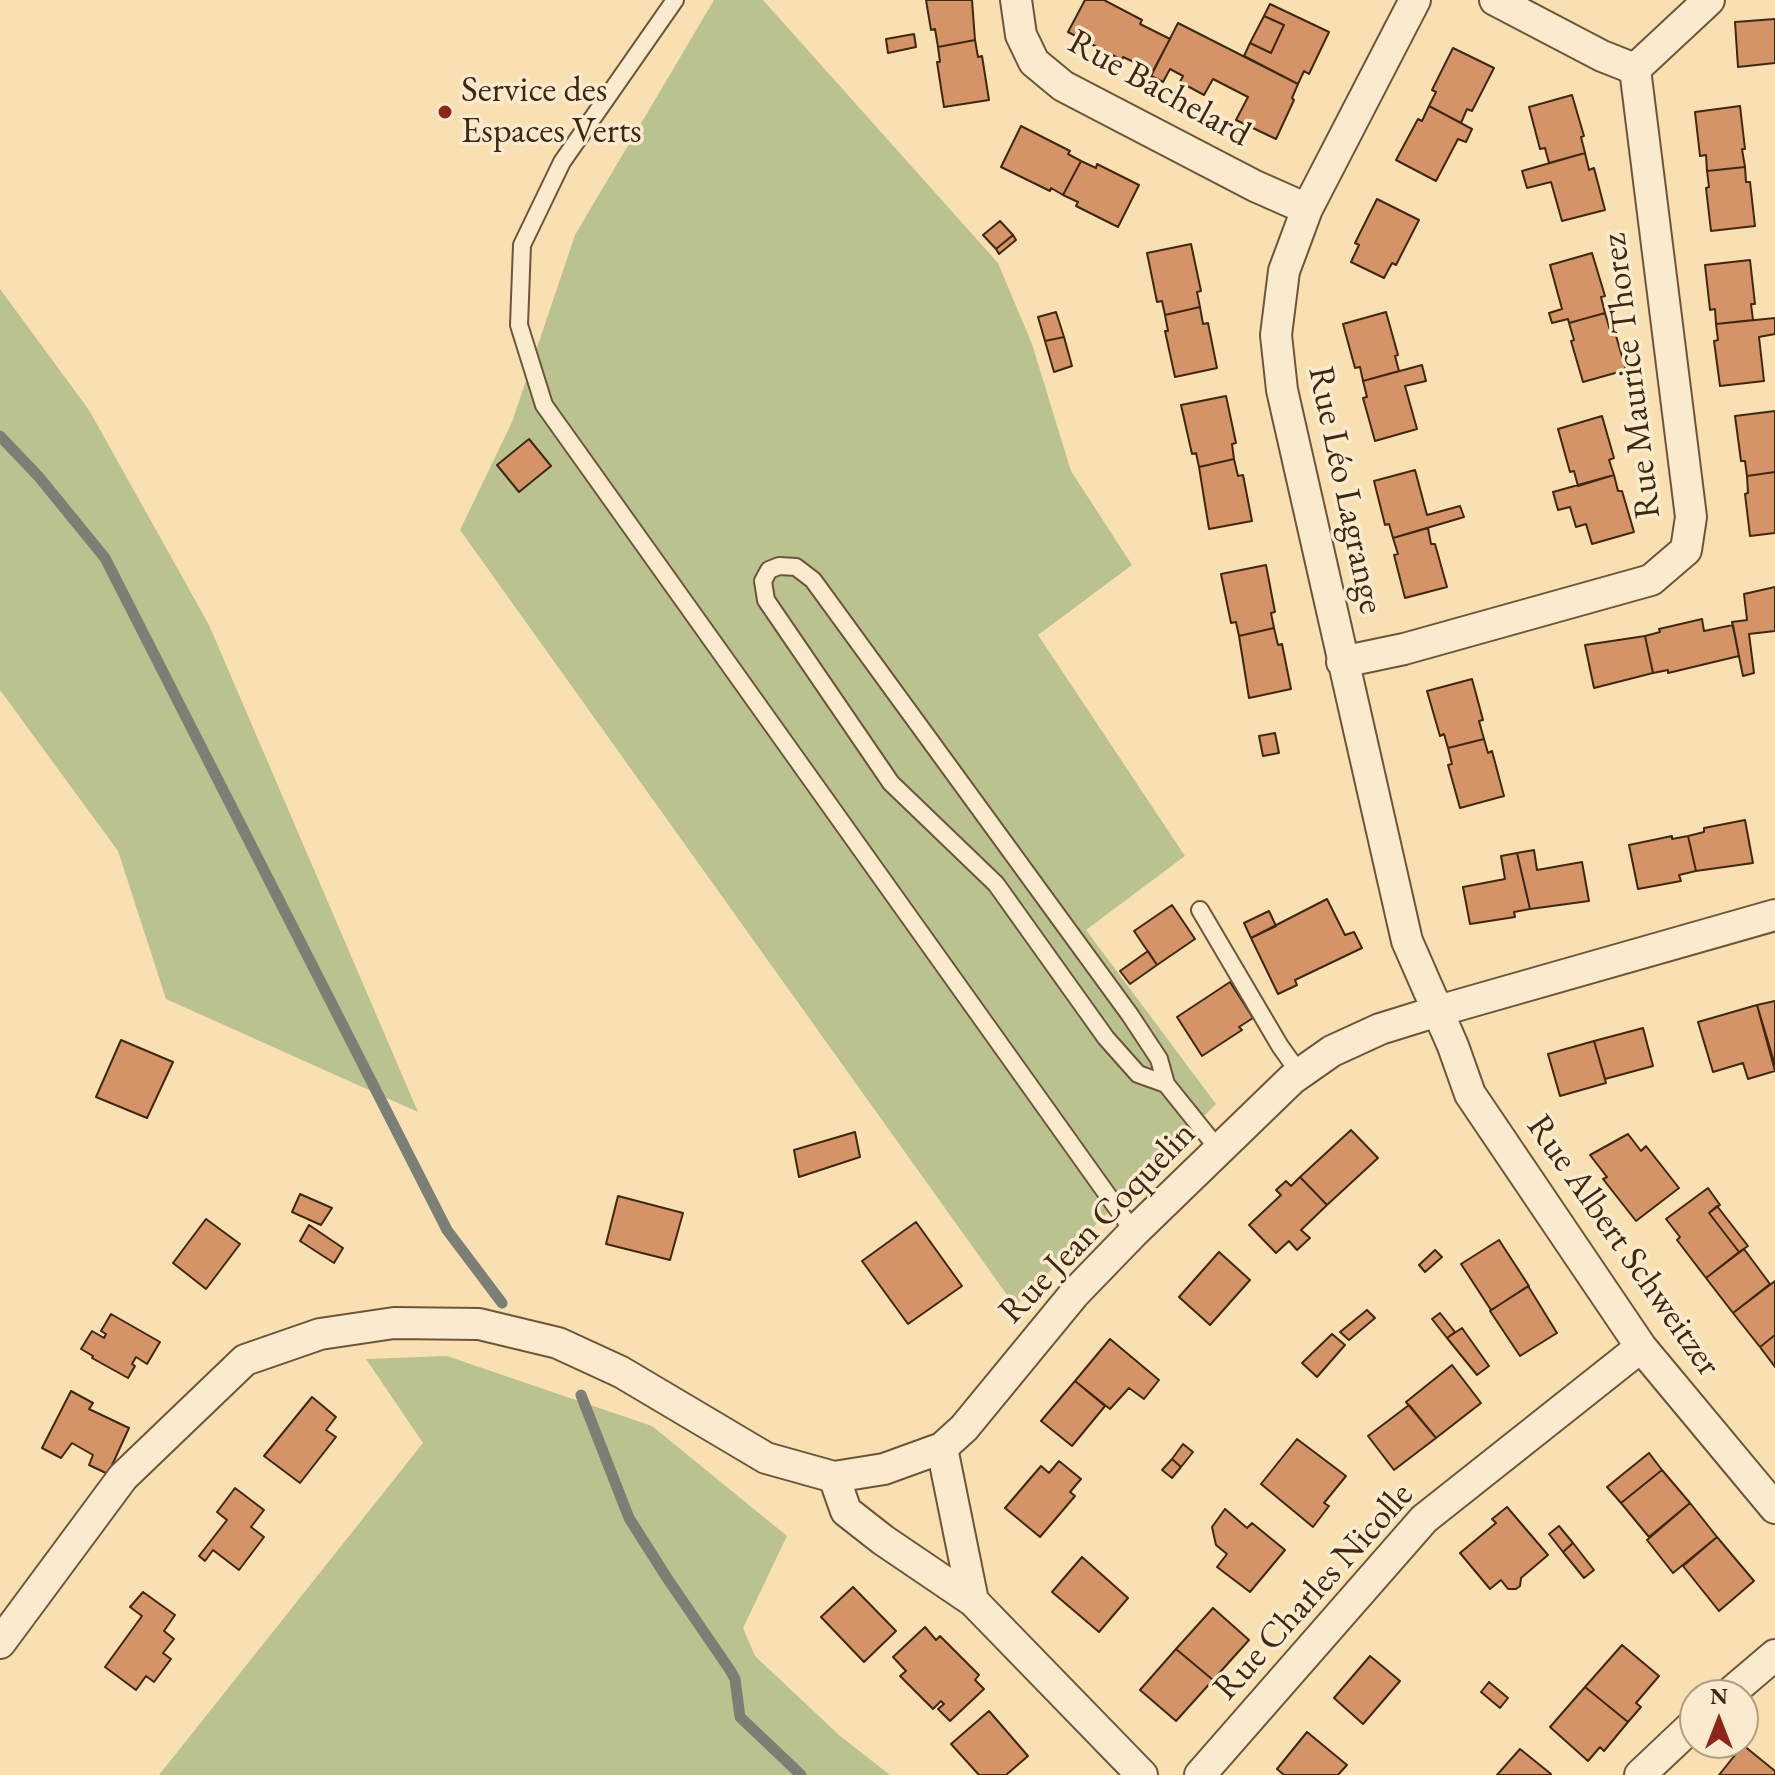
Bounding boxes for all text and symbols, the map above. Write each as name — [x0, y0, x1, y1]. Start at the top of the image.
street label: Rue Bachelard — [1060, 21, 1258, 157]
place label: Service des Espaces Verts — [461, 69, 642, 154]
marker: Service des Espaces Verts — [436, 103, 454, 121]
street label: Rue Maurice Thorez — [1593, 231, 1671, 521]
street label: Rue Léo Lagrange — [1298, 362, 1392, 618]
street label: Rue Albert Schweitzer — [1517, 1107, 1729, 1385]
street label: Rue Jean Coquelin — [991, 1113, 1205, 1333]
street label: Rue Charles Nicolle — [1205, 1474, 1423, 1710]
north arrow — [1679, 1679, 1759, 1759]
text: N — [1710, 1682, 1728, 1711]

